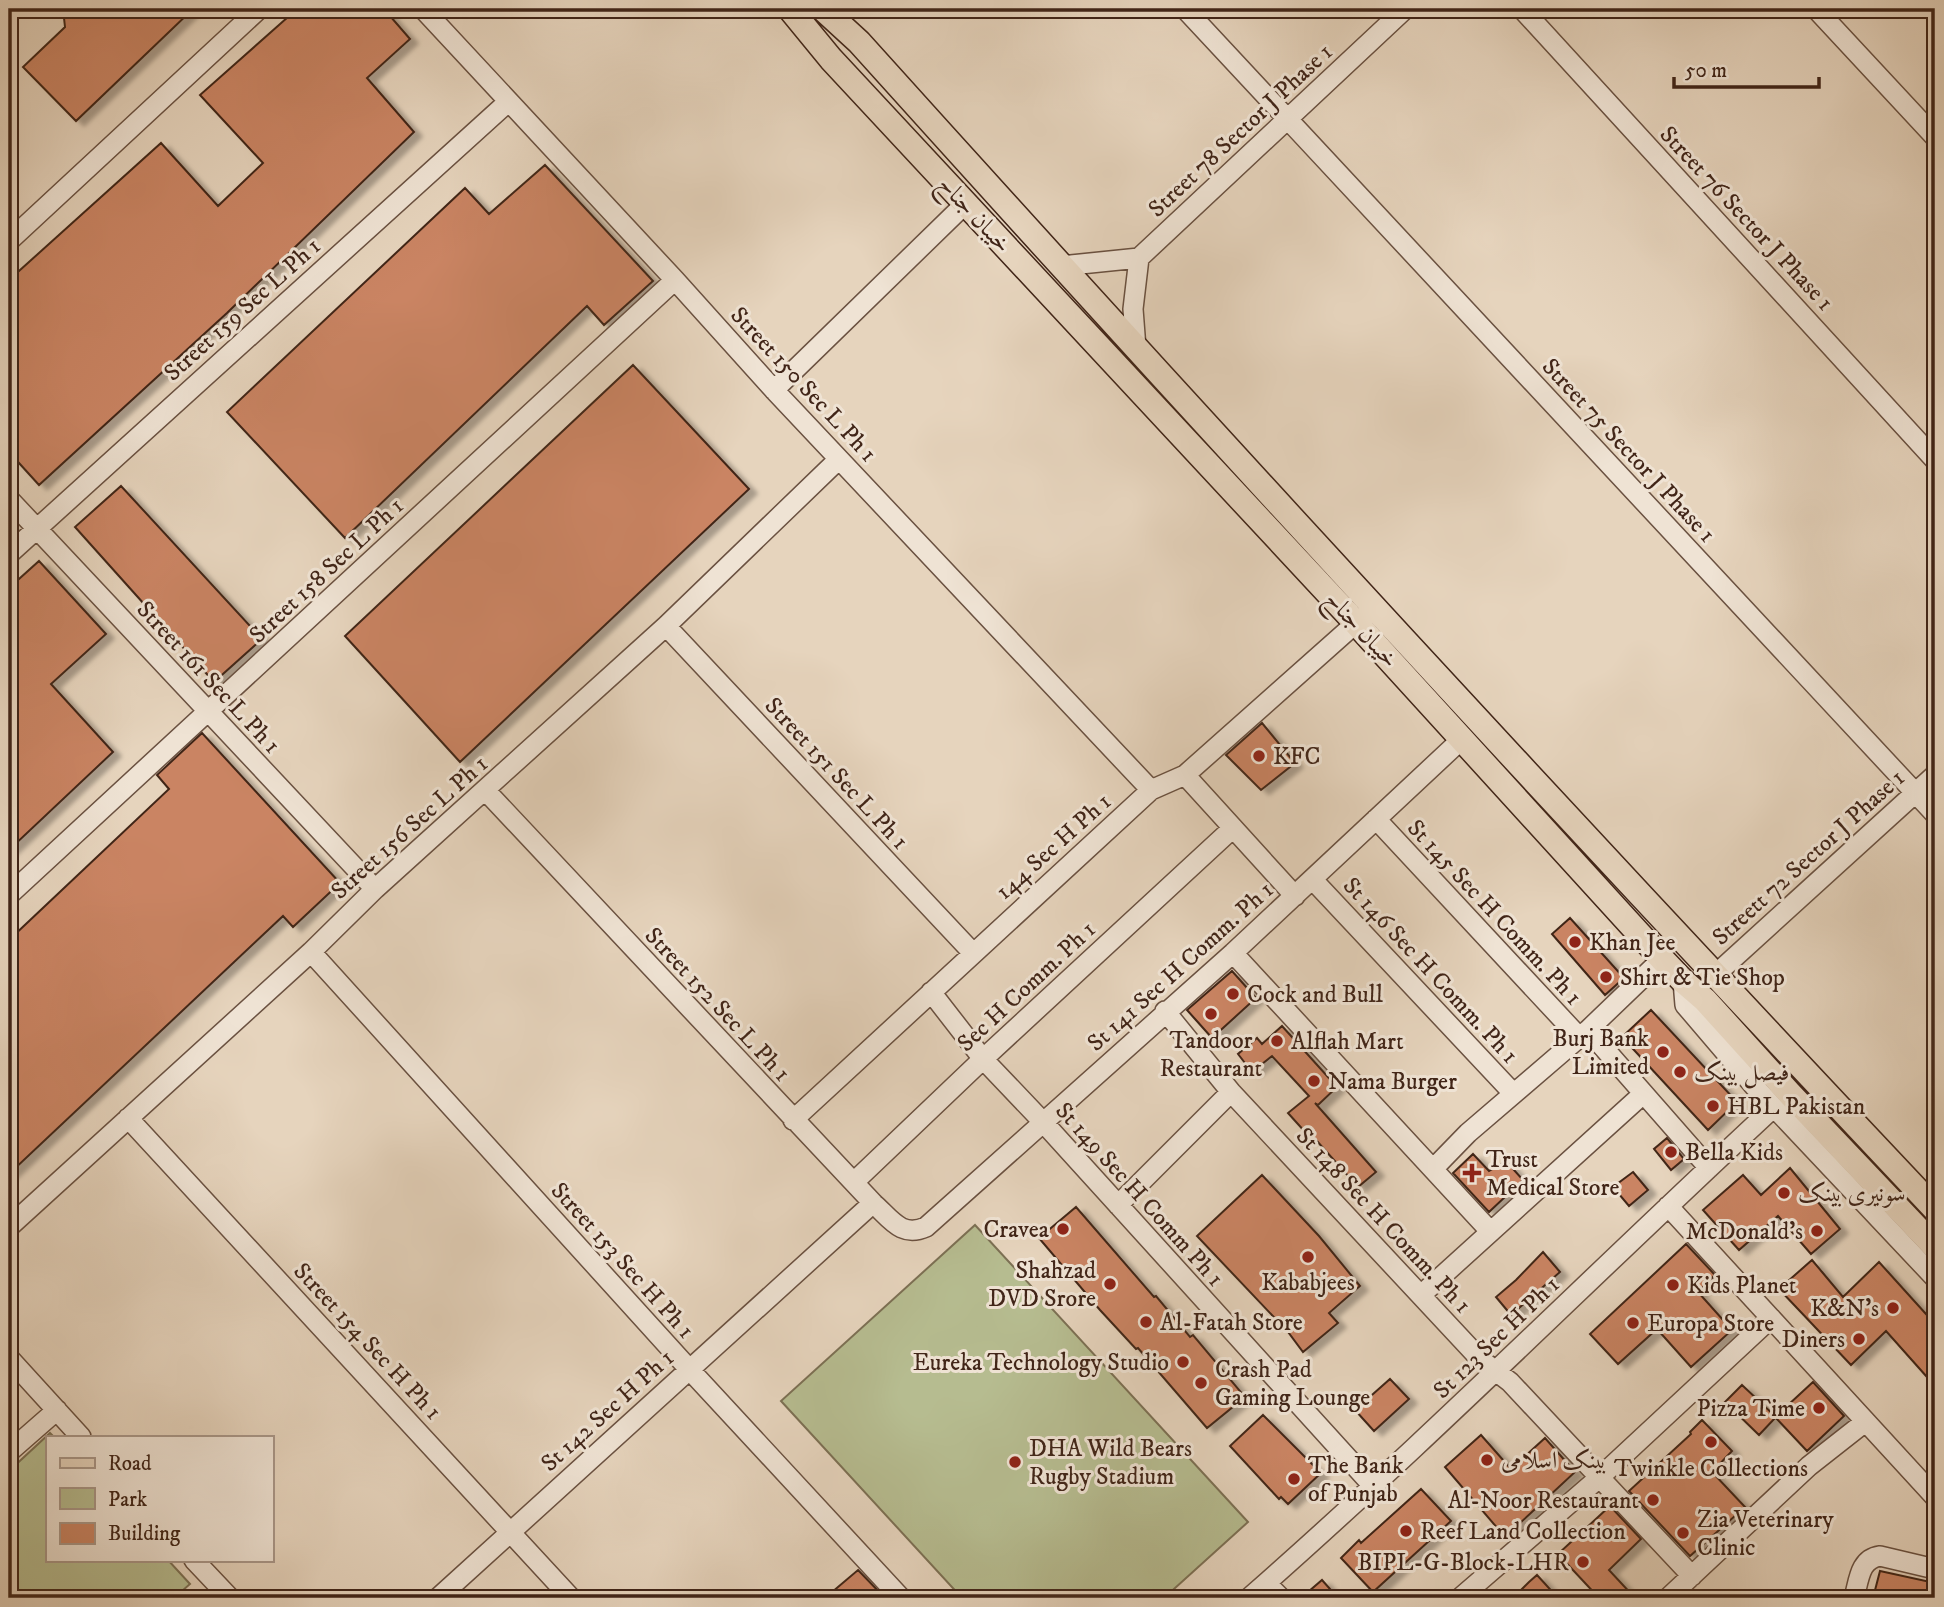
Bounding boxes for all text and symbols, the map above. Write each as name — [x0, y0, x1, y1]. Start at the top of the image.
street label: Street 78 Sector J Phase 1 — [1142, 37, 1339, 224]
scale bar — [1674, 46, 1820, 90]
text: 50 m — [1685, 58, 1727, 84]
street label: Street 76 Sector J Phase 1 — [1653, 120, 1840, 317]
street label: خیبان جناح — [927, 170, 1018, 263]
street label: Street 159 Sec L Ph 1 — [158, 231, 327, 388]
street label: Street 150 Sec L Ph 1 — [724, 301, 883, 469]
street label: Street 75 Sector J Phase 1 — [1535, 352, 1721, 549]
street label: Street 158 Sec L Ph 1 — [243, 491, 410, 650]
street label: خیبان جناح — [1314, 585, 1405, 678]
street label: Street 161 Sec L Ph 1 — [130, 595, 287, 760]
street label: Street 151 Sec L Ph 1 — [758, 691, 915, 856]
place label: KFC — [1273, 742, 1321, 772]
marker: KFC — [1251, 748, 1267, 764]
street label: Street 156 Sec L Ph 1 — [325, 749, 494, 906]
street label: Streett 72 Sector J Phase 1 — [1706, 763, 1911, 952]
street label: 144 Sec H Ph 1 — [990, 787, 1118, 907]
street label: St 145 Sec H Comm. Ph 1 — [1400, 813, 1588, 1012]
street label: St 146 Sec H Comm. Ph 1 — [1336, 871, 1524, 1070]
street label: St 141 Sec H Comm. Ph 1 — [1081, 875, 1280, 1058]
street label: Sec H Comm. Ph 1 — [951, 915, 1102, 1059]
street label: Street 152 Sec L Ph 1 — [638, 921, 797, 1088]
place label: Khan Jee — [1589, 928, 1675, 958]
marker: Khan Jee — [1567, 934, 1583, 950]
place label: Shirt & Tie Shop — [1620, 963, 1785, 993]
marker: Shirt & Tie Shop — [1598, 969, 1614, 985]
place label: Cock and Bull — [1247, 980, 1384, 1010]
marker: Cock and Bull — [1225, 986, 1241, 1002]
marker: Tandoor Restaurant — [1203, 1006, 1219, 1022]
place label: Burj Bank Limited — [1553, 1024, 1649, 1082]
place label: Tandoor Restaurant — [1160, 1026, 1263, 1084]
place label: Alflah Mart — [1291, 1027, 1404, 1057]
marker: Alflah Mart — [1269, 1033, 1285, 1049]
marker: Burj Bank Limited — [1655, 1044, 1671, 1060]
place label: فیصل بینک — [1694, 1058, 1789, 1089]
marker: فیصل بینک — [1672, 1064, 1688, 1080]
place label: Nama Burger — [1328, 1067, 1457, 1097]
marker: Nama Burger — [1306, 1073, 1322, 1089]
place label: HBL Pakistan — [1727, 1092, 1866, 1122]
street label: St 149 Sec H Comm Ph 1 — [1049, 1096, 1230, 1293]
marker: HBL Pakistan — [1705, 1098, 1721, 1114]
street label: St 148 Sec H Comm. Ph 1 — [1289, 1121, 1477, 1320]
place label: Bella Kids — [1685, 1138, 1783, 1168]
marker: Bella Kids — [1663, 1144, 1679, 1160]
place label: Trust Medical Store — [1486, 1145, 1619, 1203]
marker: Trust Medical Store — [1464, 1165, 1480, 1181]
street label: Street 153 Sec H Ph 1 — [544, 1176, 700, 1345]
place label: سونیری بینک — [1798, 1179, 1906, 1209]
marker: سونیری بینک — [1776, 1185, 1792, 1201]
place label: Cravea — [983, 1215, 1050, 1245]
place label: McDonald's — [1686, 1217, 1803, 1247]
marker: Cravea — [1055, 1221, 1071, 1237]
marker: McDonald's — [1809, 1223, 1825, 1239]
marker: Kababjees — [1300, 1249, 1316, 1265]
place label: Shahzad DVD Srore — [988, 1256, 1096, 1314]
street label: Street 154 Sec H Ph 1 — [287, 1257, 448, 1426]
place label: Kababjees — [1261, 1268, 1355, 1298]
street label: St 123 Sec H Ph 1 — [1427, 1270, 1566, 1405]
place label: Kids Planet — [1687, 1271, 1797, 1301]
marker: Shahzad DVD Srore — [1102, 1276, 1118, 1292]
marker: Kids Planet — [1665, 1277, 1681, 1293]
place label: K&N's — [1810, 1294, 1879, 1324]
marker: K&N's — [1885, 1300, 1901, 1316]
place label: Al-Fatah Store — [1160, 1308, 1303, 1338]
place label: Europa Store — [1647, 1309, 1774, 1339]
marker: Al-Fatah Store — [1138, 1314, 1154, 1330]
marker: Europa Store — [1625, 1315, 1641, 1331]
place label: Diners — [1782, 1325, 1845, 1355]
marker: Diners — [1851, 1331, 1867, 1347]
street label: St 142 Sec H Ph 1 — [535, 1343, 680, 1478]
place label: Eureka Technology Studio — [913, 1348, 1169, 1378]
marker: Eureka Technology Studio — [1175, 1354, 1191, 1370]
place label: Crash Pad Gaming Lounge — [1215, 1355, 1370, 1413]
marker: Crash Pad Gaming Lounge — [1193, 1375, 1209, 1391]
place label: Pizza Time — [1697, 1394, 1805, 1424]
marker: Pizza Time — [1811, 1400, 1827, 1416]
place label: DHA Wild Bears Rugby Stadium — [1029, 1434, 1192, 1492]
marker: Twinkle Collections — [1703, 1434, 1719, 1450]
legend — [46, 1436, 273, 1562]
place label: بینک اسلامی — [1501, 1446, 1607, 1476]
text: Road — [108, 1451, 152, 1477]
place label: The Bank of Punjab — [1308, 1451, 1404, 1509]
marker: بینک اسلامی — [1479, 1452, 1495, 1468]
marker: DHA Wild Bears Rugby Stadium — [1007, 1454, 1023, 1470]
place label: Twinkle Collections — [1614, 1454, 1808, 1484]
marker: The Bank of Punjab — [1286, 1471, 1302, 1487]
place label: Al-Noor Restaurant — [1448, 1486, 1639, 1516]
text: Park — [108, 1487, 148, 1513]
marker: Al-Noor Restaurant — [1645, 1492, 1661, 1508]
place label: Zia Veterinary Clinic — [1697, 1505, 1834, 1563]
place label: Reef Land Collection — [1420, 1517, 1626, 1547]
text: Building — [108, 1521, 181, 1547]
marker: Reef Land Collection — [1398, 1523, 1414, 1539]
marker: Zia Veterinary Clinic — [1675, 1525, 1691, 1541]
place label: BIPL-G-Block-LHR — [1357, 1548, 1569, 1578]
marker: BIPL-G-Block-LHR — [1575, 1554, 1591, 1570]

